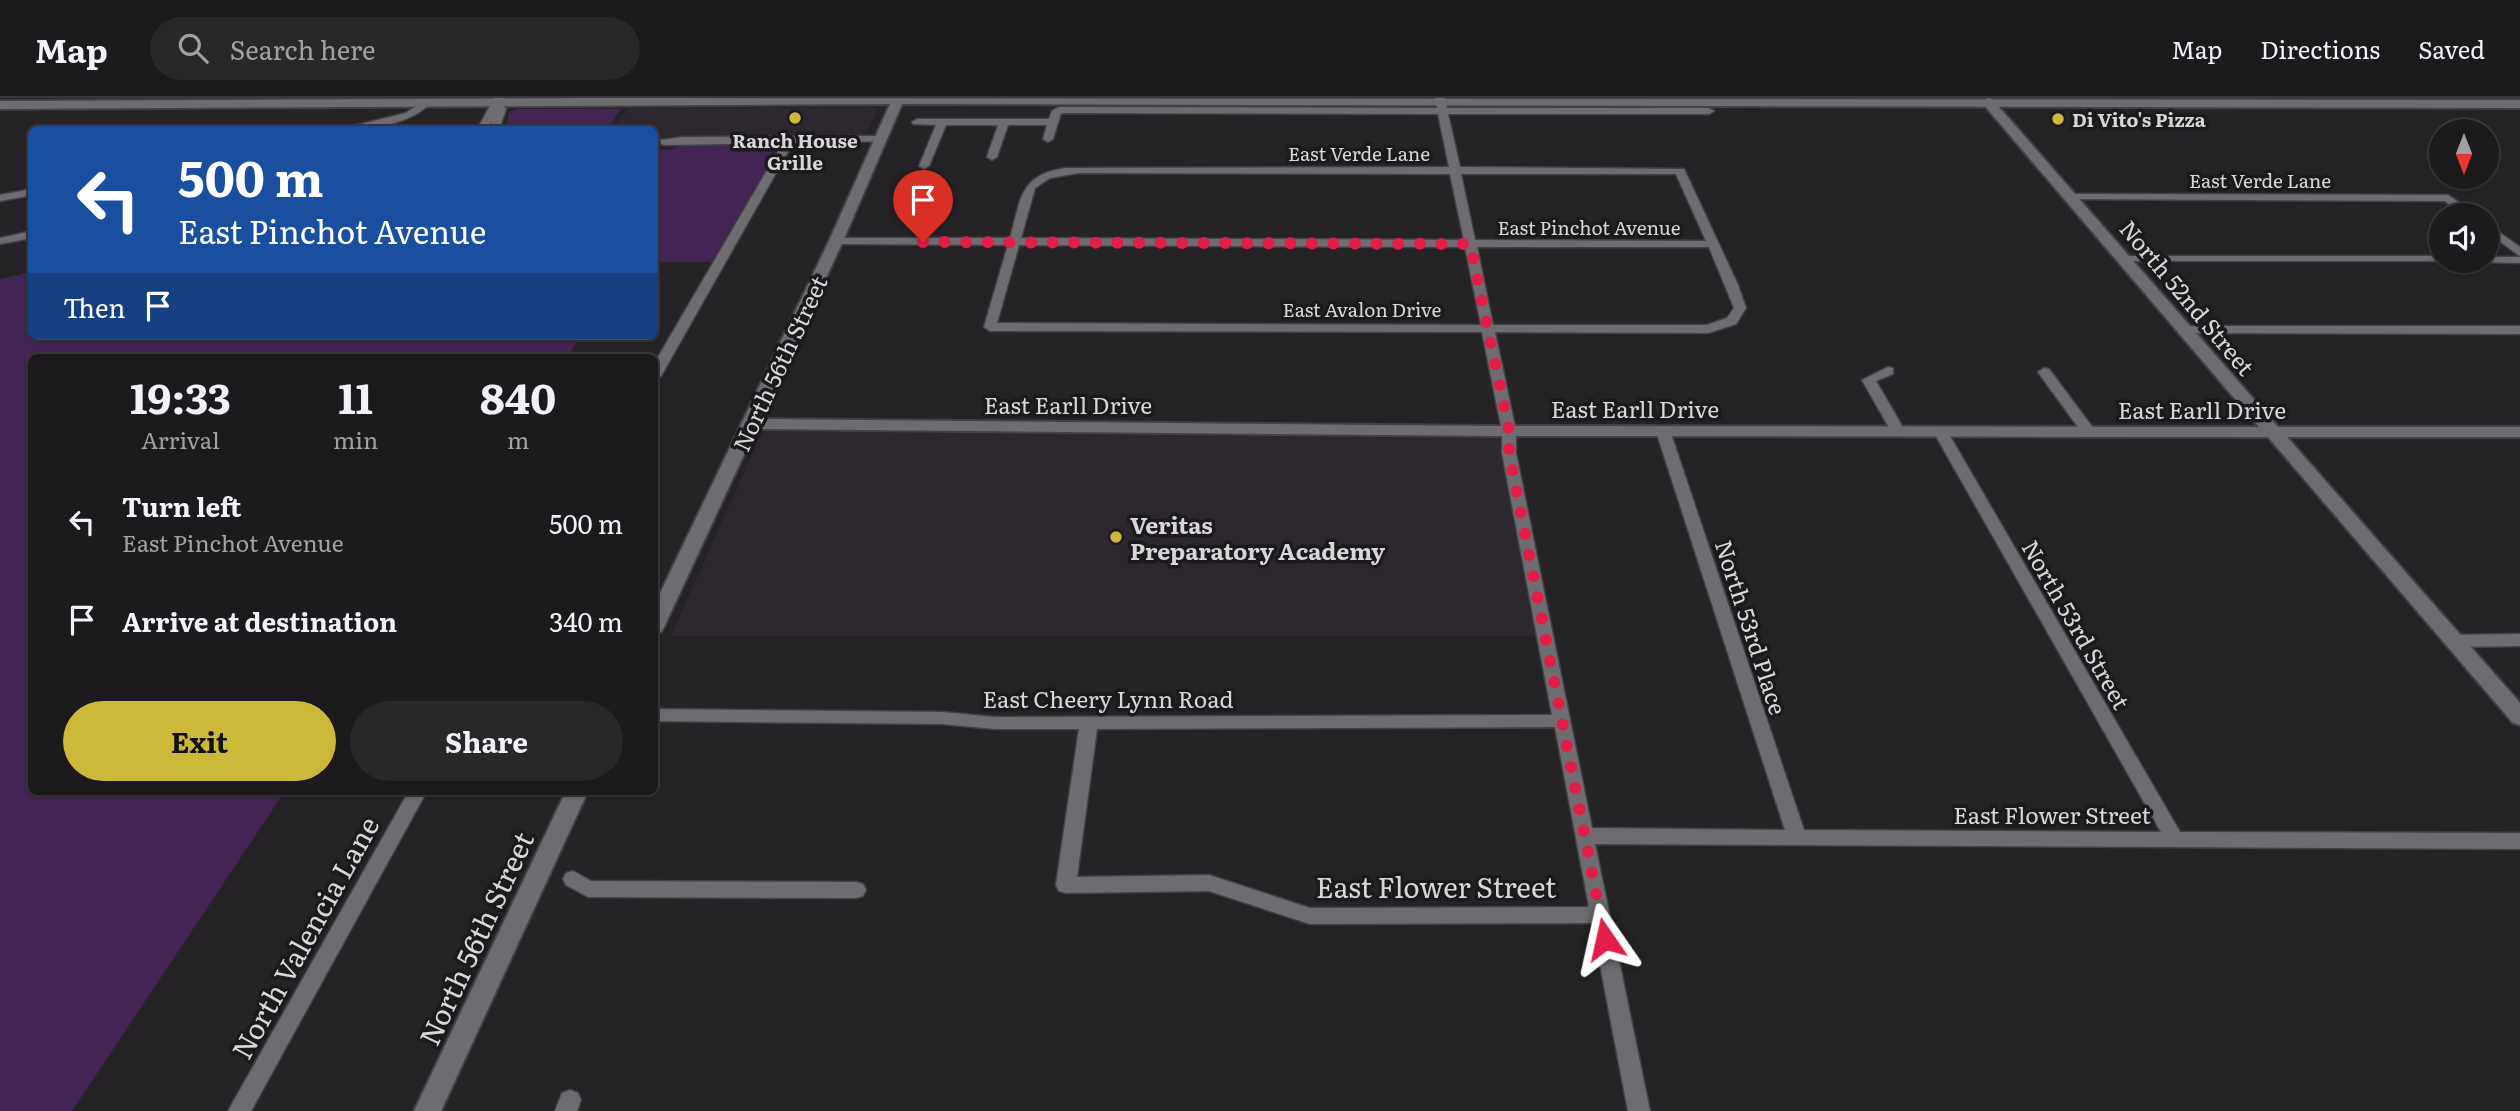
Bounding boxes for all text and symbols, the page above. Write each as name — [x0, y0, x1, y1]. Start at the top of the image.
search box — [150, 17, 640, 80]
text: Map — [35, 24, 108, 73]
icon: search — [174, 29, 212, 67]
text: Search here — [230, 29, 376, 68]
text: Map — [2171, 31, 2222, 66]
text: Directions — [2260, 31, 2380, 66]
text: Saved — [2418, 31, 2485, 66]
place label: Di Vito's Pizza — [2072, 105, 2206, 133]
marker: Ranch House Grille — [787, 110, 803, 126]
marker: Di Vito's Pizza — [2050, 111, 2066, 127]
north arrow — [2429, 119, 2499, 189]
map controls — [2429, 119, 2499, 273]
place label: Ranch House Grille — [732, 126, 858, 176]
text: 500 m — [178, 139, 324, 212]
street label: East Verde Lane — [1288, 139, 1430, 167]
icon: left — [63, 154, 154, 245]
street label: East Verde Lane — [2189, 166, 2331, 194]
pin — [893, 170, 953, 242]
icon: arrive — [904, 181, 942, 219]
button: sound — [2429, 203, 2499, 273]
text: East Pinchot Avenue — [178, 206, 486, 254]
street label: North 52nd Street — [2113, 212, 2264, 383]
street label: East Pinchot Avenue — [1497, 213, 1681, 241]
street label: North 56th Street — [723, 269, 835, 456]
text: Then — [63, 287, 125, 326]
icon: arrive — [139, 287, 177, 325]
street label: East Avalon Drive — [1283, 295, 1442, 323]
text: 19:33 — [130, 365, 231, 427]
text: 11 — [338, 365, 373, 427]
text: 840 — [480, 365, 556, 427]
street label: East Earll Drive — [984, 387, 1152, 421]
street label: East Earll Drive — [1551, 391, 1719, 425]
street label: East Earll Drive — [2118, 392, 2286, 426]
text: Arrival — [141, 422, 220, 456]
text: min — [333, 422, 378, 456]
text: m — [507, 422, 529, 456]
text: Turn left — [122, 486, 241, 525]
icon: left — [63, 503, 101, 541]
text: 500 m — [549, 503, 623, 542]
place label: Veritas Preparatory Academy — [1130, 507, 1385, 567]
text: East Pinchot Avenue — [122, 525, 344, 559]
marker: Veritas Preparatory Academy — [1108, 529, 1124, 545]
street label: North 53rd Street — [2015, 533, 2140, 716]
street label: North 53rd Place — [1708, 535, 1796, 719]
icon: arrive — [63, 601, 101, 639]
text: Arrive at destination — [122, 601, 397, 640]
text: 340 m — [549, 601, 623, 640]
street label: East Cheery Lynn Road — [982, 681, 1234, 715]
button: Exit — [63, 701, 336, 781]
button: Share — [350, 701, 623, 781]
street label: East Flower Street — [1953, 797, 2152, 831]
street label: North Valencia Lane — [220, 808, 388, 1066]
street label: North 56th Street — [407, 824, 543, 1052]
street label: East Flower Street — [1316, 865, 1557, 907]
position arrow — [1568, 902, 1642, 976]

